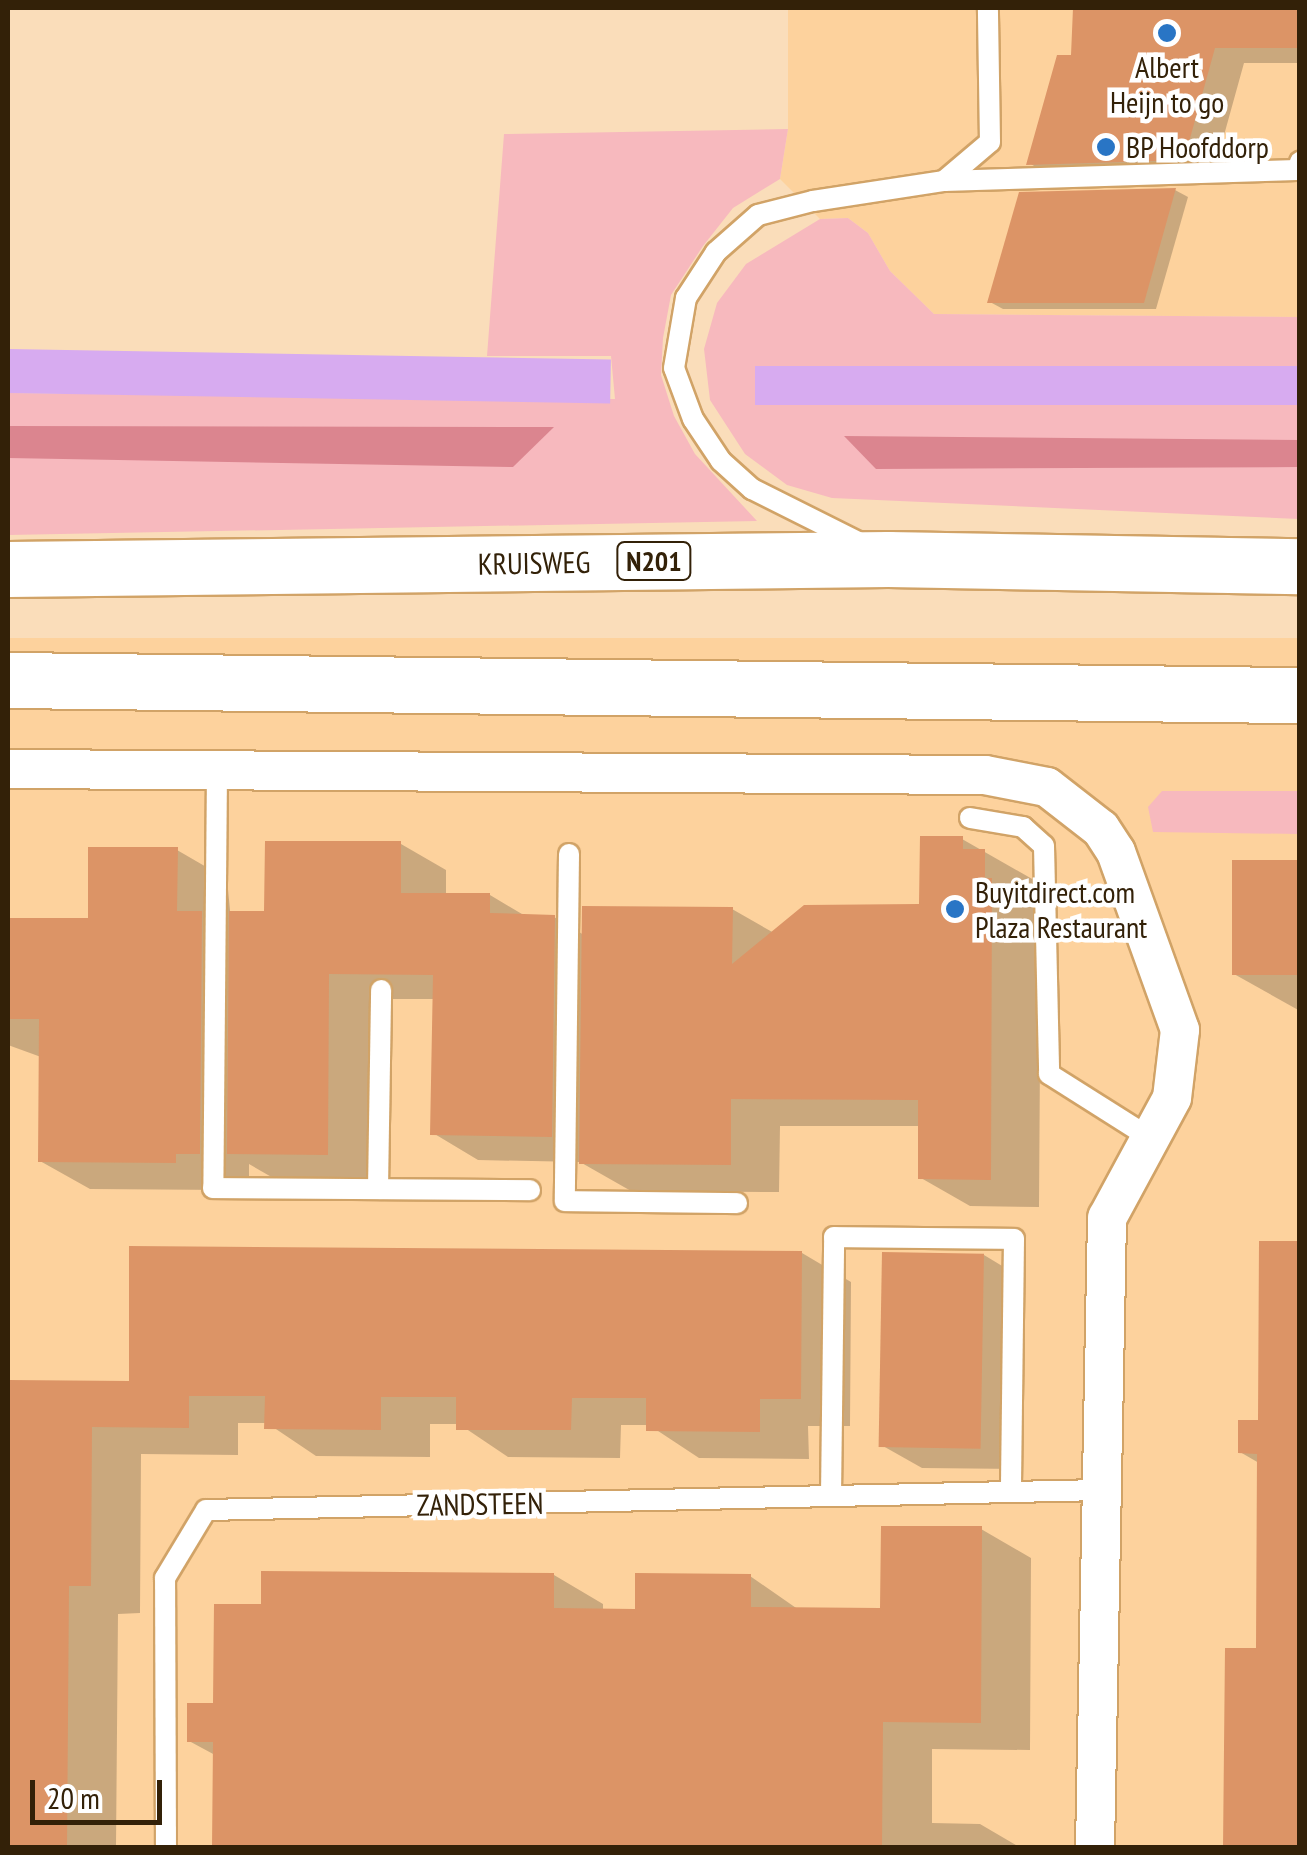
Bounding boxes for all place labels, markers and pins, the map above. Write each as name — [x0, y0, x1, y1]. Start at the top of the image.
marker: Albert Heijn to go — [1156, 22, 1178, 44]
place label: Albert Heijn to go — [1110, 49, 1224, 120]
place label: BP Hoofddorp — [1126, 129, 1270, 165]
marker: BP Hoofddorp — [1095, 136, 1117, 158]
place label: Buyitdirect.com Plaza Restaurant — [975, 874, 1147, 944]
marker: Buyitdirect.com Plaza Restaurant — [944, 898, 966, 920]

